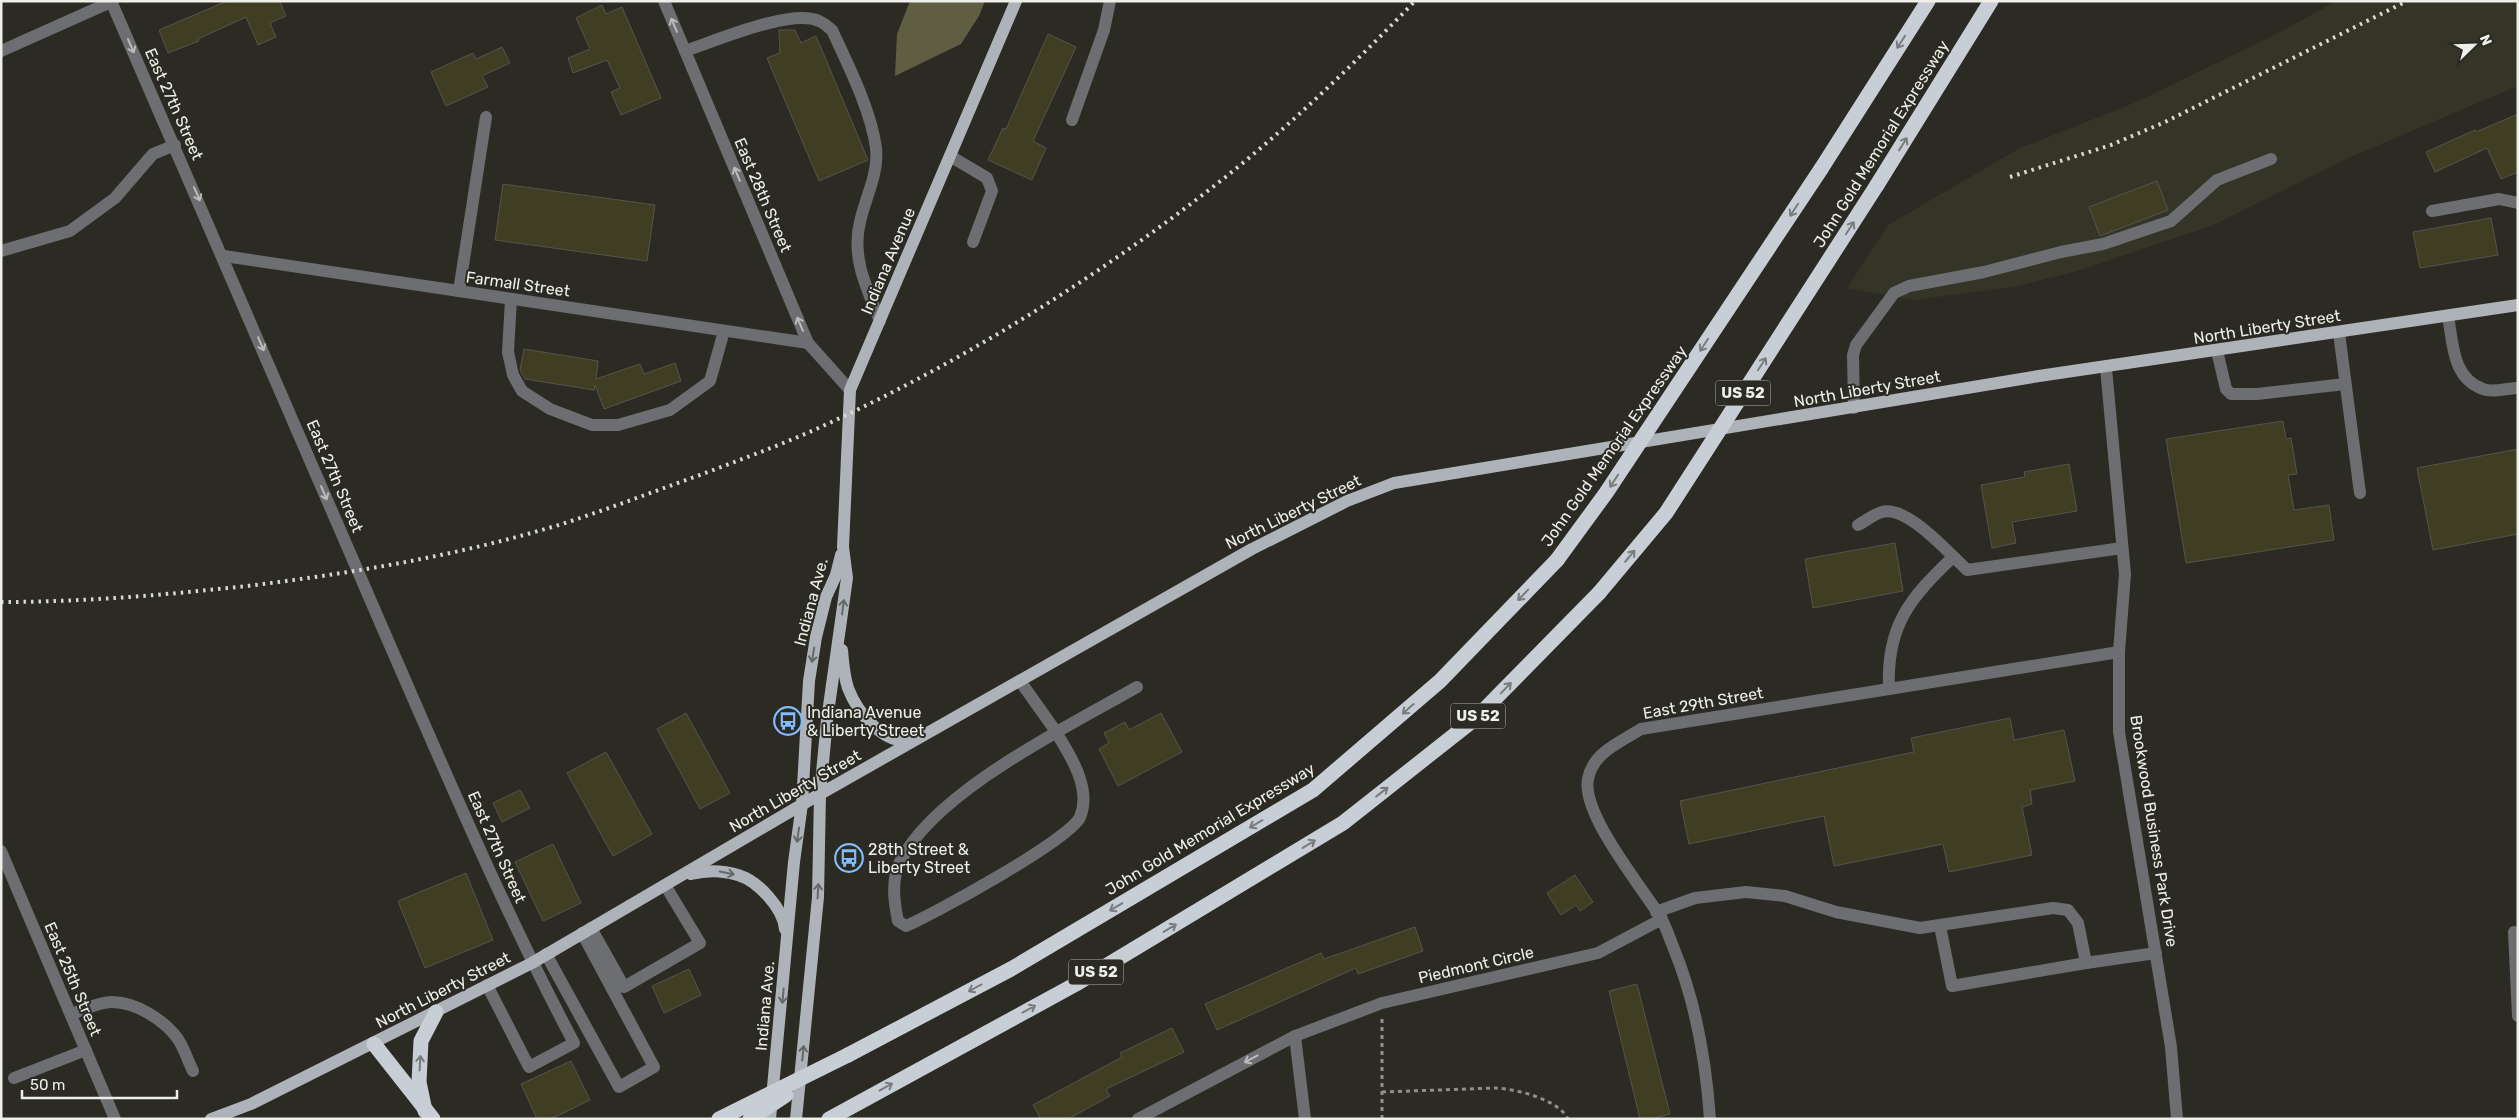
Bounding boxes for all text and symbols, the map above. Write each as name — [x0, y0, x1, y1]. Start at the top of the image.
one-way arrow — [669, 17, 678, 33]
north arrow — [2449, 20, 2499, 70]
text: N — [2476, 32, 2495, 48]
one-way arrow — [1896, 35, 1906, 49]
street label: John Gold Memorial Expressway — [1809, 37, 1953, 251]
one-way arrow — [126, 38, 136, 53]
street label: East 27th Street — [141, 45, 207, 163]
street label: East 28th Street — [730, 135, 796, 255]
one-way arrow — [1898, 137, 1908, 151]
one-way arrow — [732, 167, 741, 182]
one-way arrow — [192, 186, 202, 201]
one-way arrow — [1789, 202, 1799, 216]
street label: Indiana Avenue — [857, 205, 919, 317]
one-way arrow — [1845, 221, 1855, 235]
street label: Farmall Street — [465, 267, 571, 301]
street label: North Liberty Street — [2192, 306, 2342, 348]
one-way arrow — [794, 317, 804, 332]
one-way arrow — [256, 336, 266, 351]
one-way arrow — [1699, 338, 1709, 352]
street label: John Gold Memorial Expressway — [1537, 342, 1691, 550]
one-way arrow — [1757, 358, 1767, 372]
street label: North Liberty Street — [1792, 367, 1942, 411]
road number: US 52 — [1716, 380, 1770, 406]
street label: East 27th Street — [303, 417, 367, 535]
street label: North Liberty Street — [1222, 471, 1364, 553]
one-way arrow — [1609, 473, 1619, 487]
one-way arrow — [320, 485, 330, 500]
one-way arrow — [1624, 549, 1636, 562]
street label: Indiana Ave. — [790, 556, 832, 648]
one-way arrow — [1517, 588, 1529, 601]
one-way arrow — [839, 599, 849, 615]
one-way arrow — [808, 647, 818, 663]
one-way arrow — [1500, 682, 1512, 694]
street label: East 29th Street — [1641, 683, 1765, 723]
place label: Indiana Avenue & Liberty Street — [807, 703, 924, 740]
one-way arrow — [1401, 703, 1414, 715]
road number: US 52 — [1450, 704, 1506, 728]
bus stop icon: Indiana Avenue & Liberty Street — [773, 706, 803, 736]
street label: Brookwood Business Park Drive — [2126, 714, 2182, 948]
street label: North Liberty Street — [726, 746, 864, 836]
street label: John Gold Memorial Expressway — [1102, 759, 1318, 899]
one-way arrow — [1375, 787, 1388, 798]
street label: East 27th Street — [464, 788, 530, 906]
one-way arrow — [1248, 819, 1263, 829]
one-way arrow — [793, 826, 803, 842]
one-way arrow — [1301, 838, 1315, 848]
place label: 28th Street & Liberty Street — [868, 840, 970, 877]
bus stop icon: 28th Street & Liberty Street — [834, 843, 864, 873]
one-way arrow — [718, 868, 734, 878]
one-way arrow — [814, 883, 823, 899]
one-way arrow — [1109, 902, 1124, 912]
street label: East 25th Street — [40, 919, 106, 1039]
one-way arrow — [1162, 922, 1176, 932]
street label: Piedmont Circle — [1416, 942, 1536, 988]
street label: North Liberty Street — [372, 948, 514, 1032]
street label: Indiana Ave. — [752, 960, 778, 1052]
road number: US 52 — [1068, 960, 1124, 984]
one-way arrow — [968, 984, 983, 993]
one-way arrow — [778, 988, 787, 1004]
one-way arrow — [1021, 1004, 1036, 1013]
one-way arrow — [798, 1045, 808, 1061]
one-way arrow — [1244, 1054, 1259, 1064]
one-way arrow — [415, 1055, 425, 1071]
scale bar — [22, 1068, 178, 1100]
text: 50 m — [30, 1076, 65, 1094]
one-way arrow — [879, 1082, 894, 1092]

